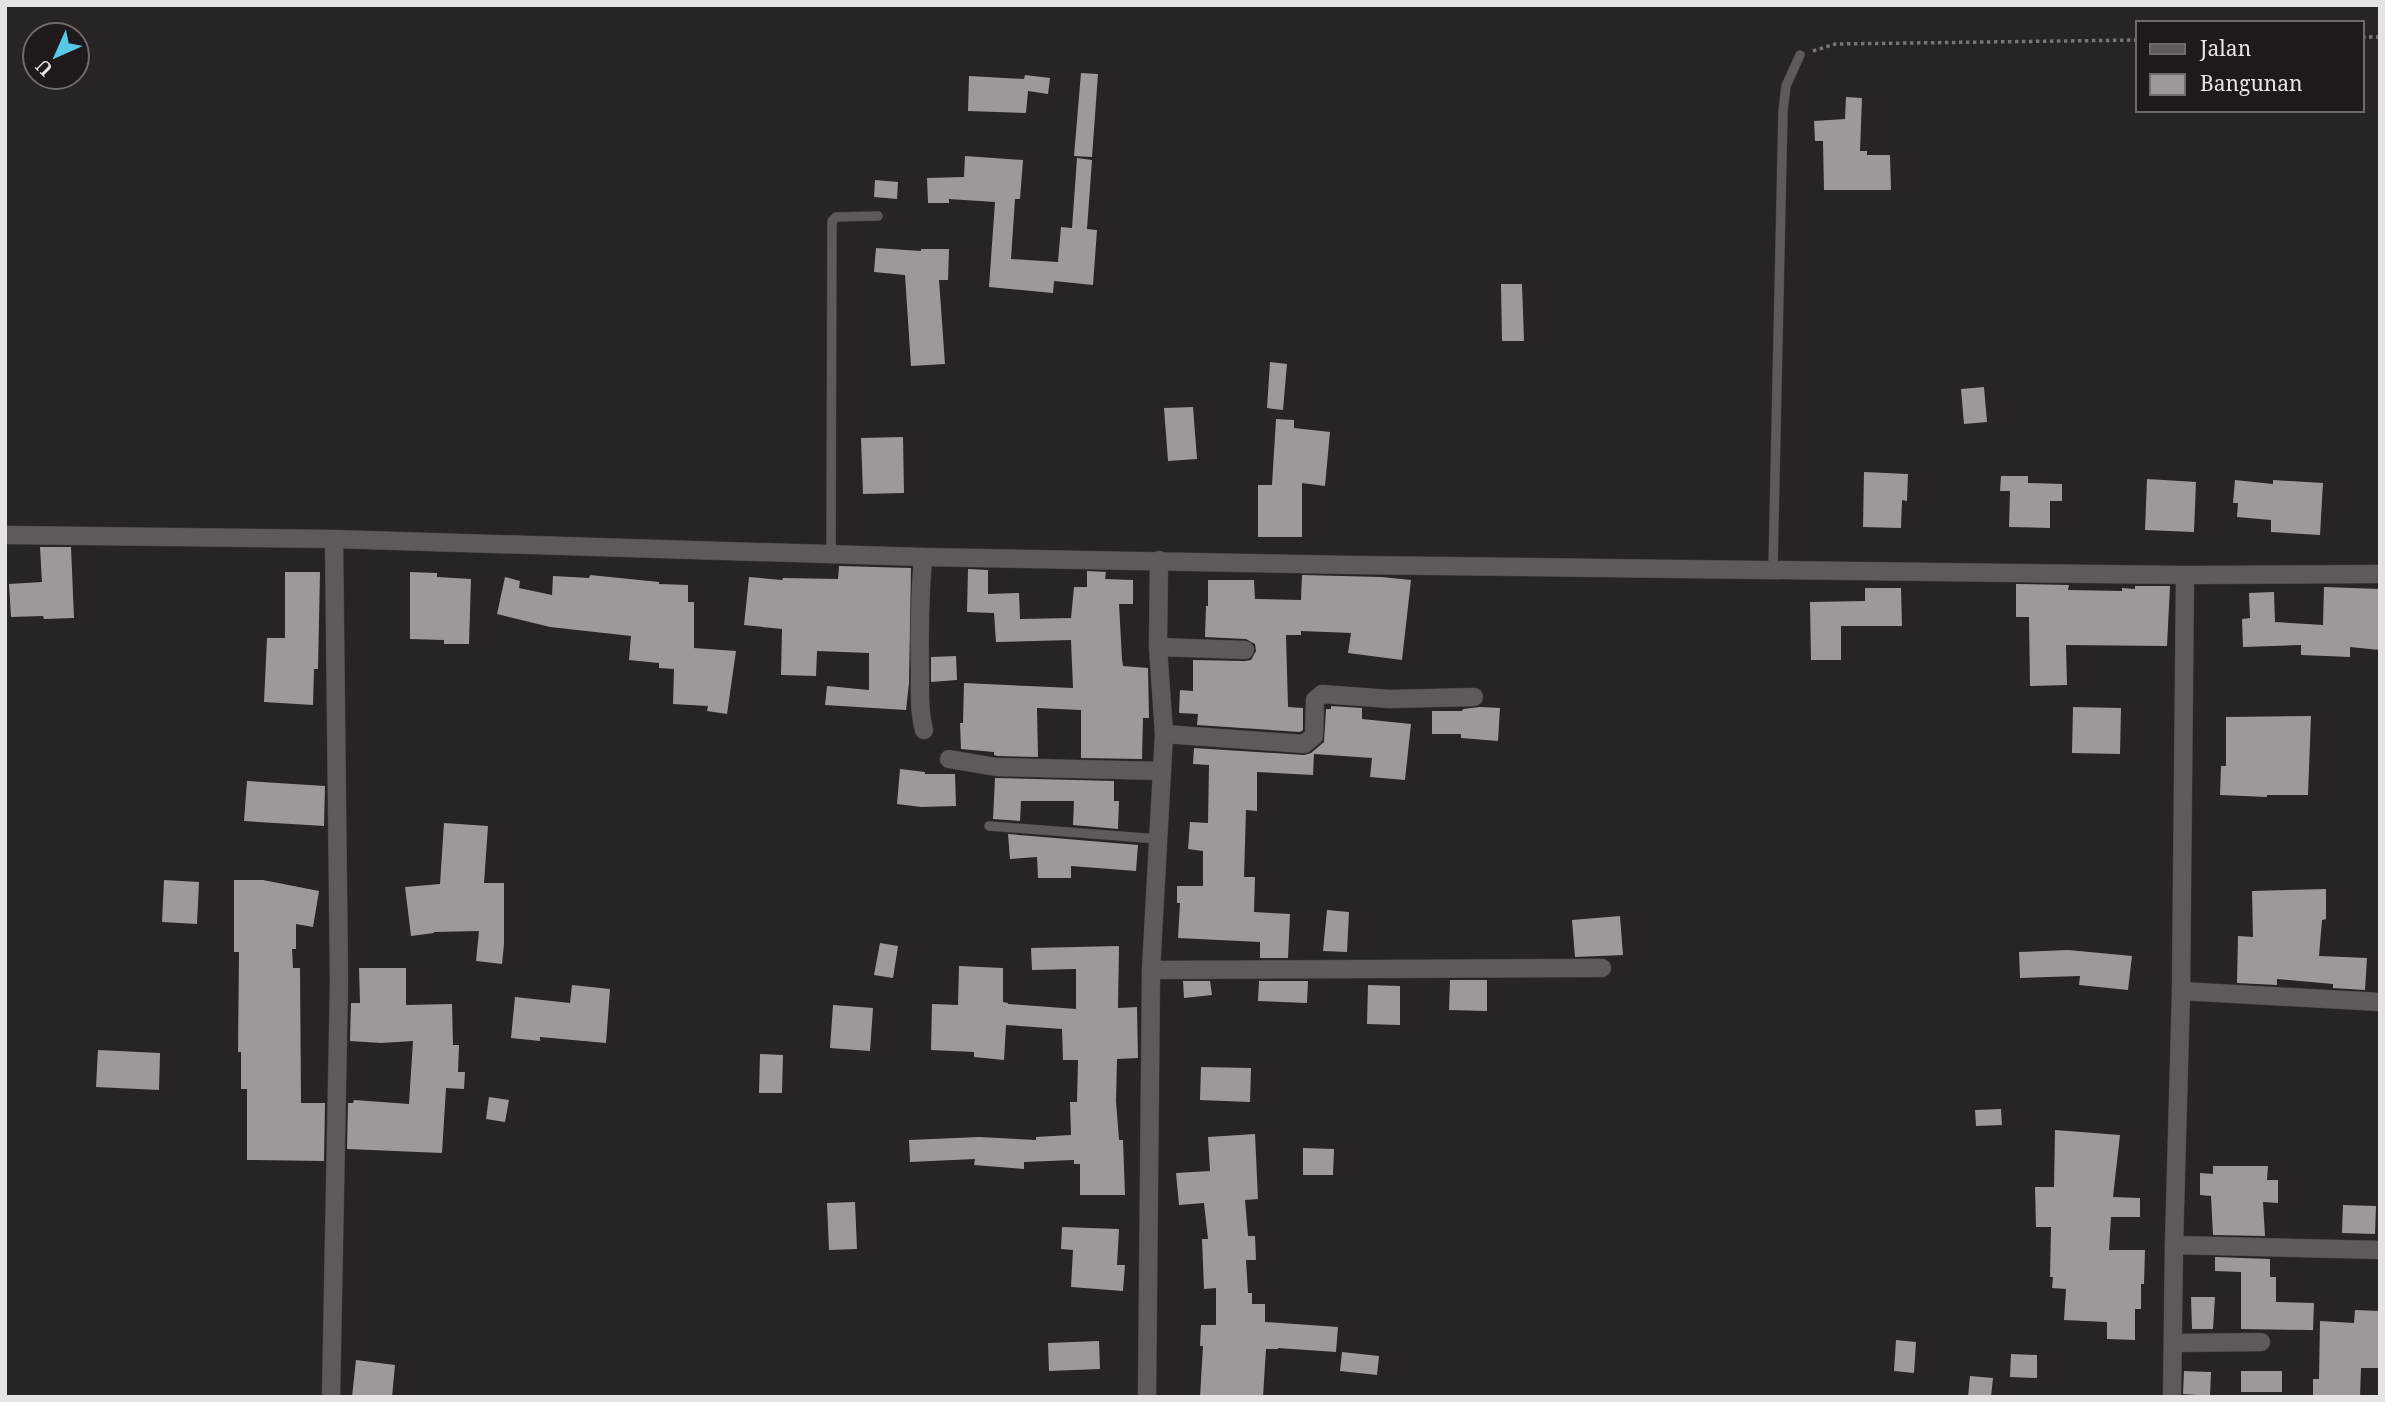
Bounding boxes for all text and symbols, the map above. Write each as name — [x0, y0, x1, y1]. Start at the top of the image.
north arrow — [21, 21, 91, 91]
legend — [2136, 21, 2364, 112]
text: Jalan — [2199, 34, 2251, 62]
text: U — [30, 54, 58, 82]
text: Bangunan — [2200, 69, 2303, 97]

